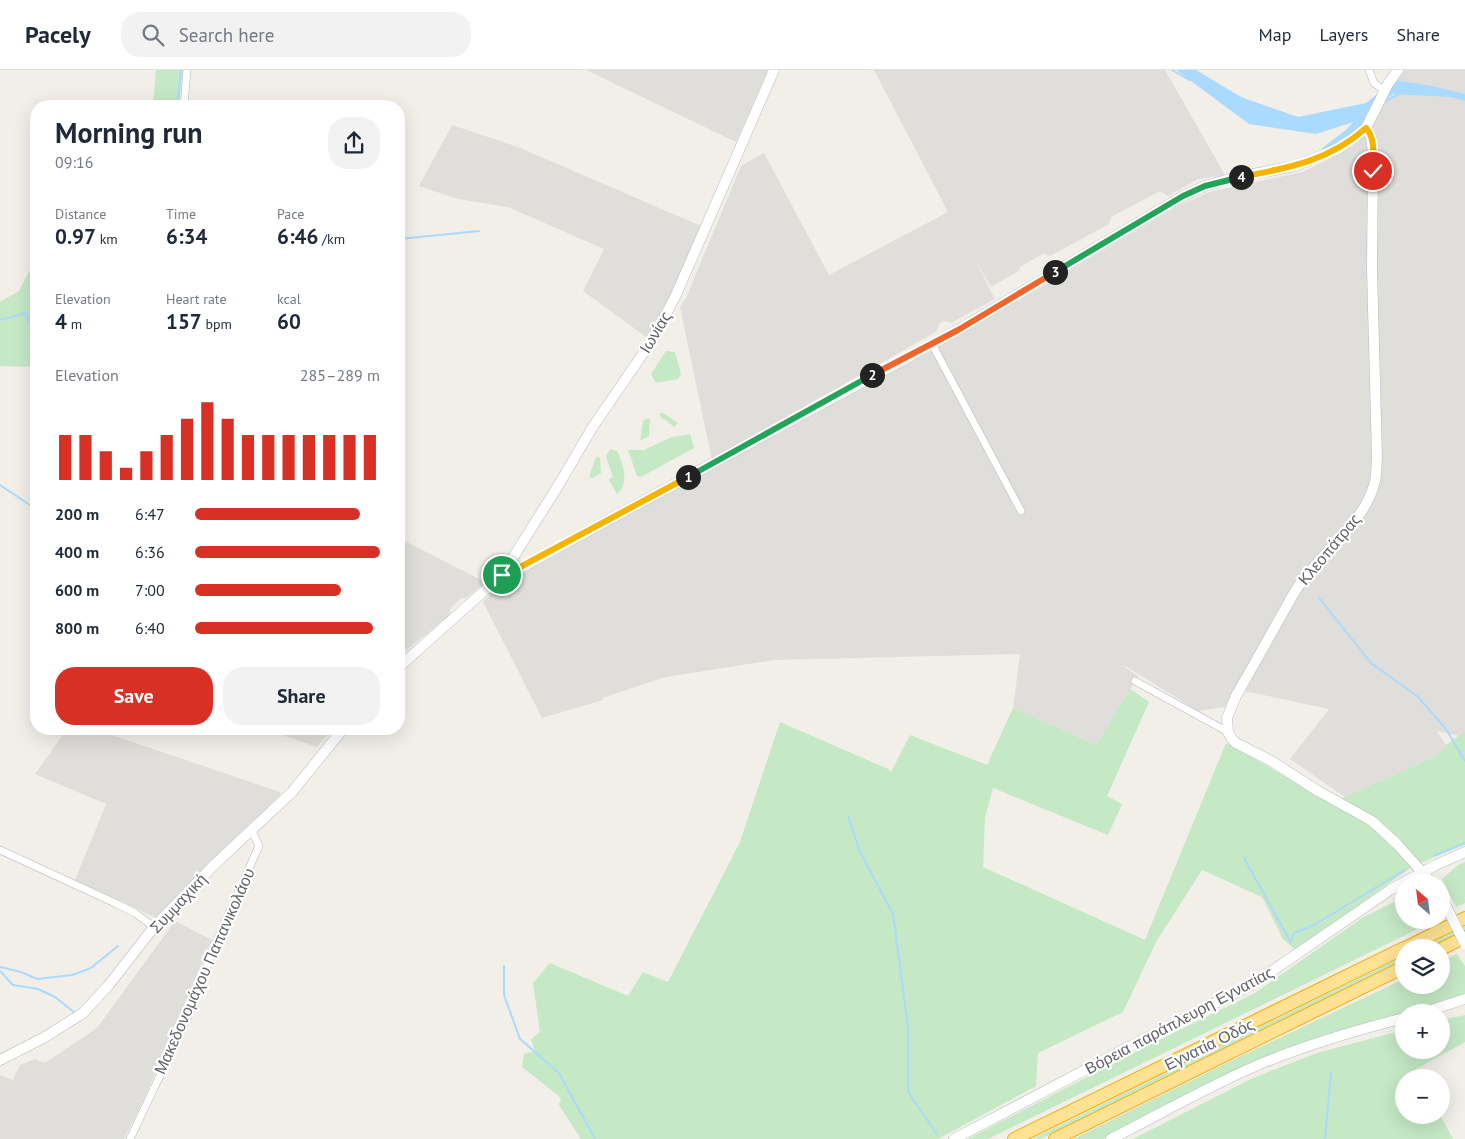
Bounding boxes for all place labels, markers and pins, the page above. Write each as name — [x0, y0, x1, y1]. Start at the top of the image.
pin — [1352, 150, 1394, 192]
pin: 4 — [1228, 164, 1254, 190]
pin: 3 — [1042, 260, 1068, 284]
pin: 2 — [860, 362, 884, 388]
pin: 1 — [676, 464, 700, 490]
pin — [481, 554, 523, 596]

